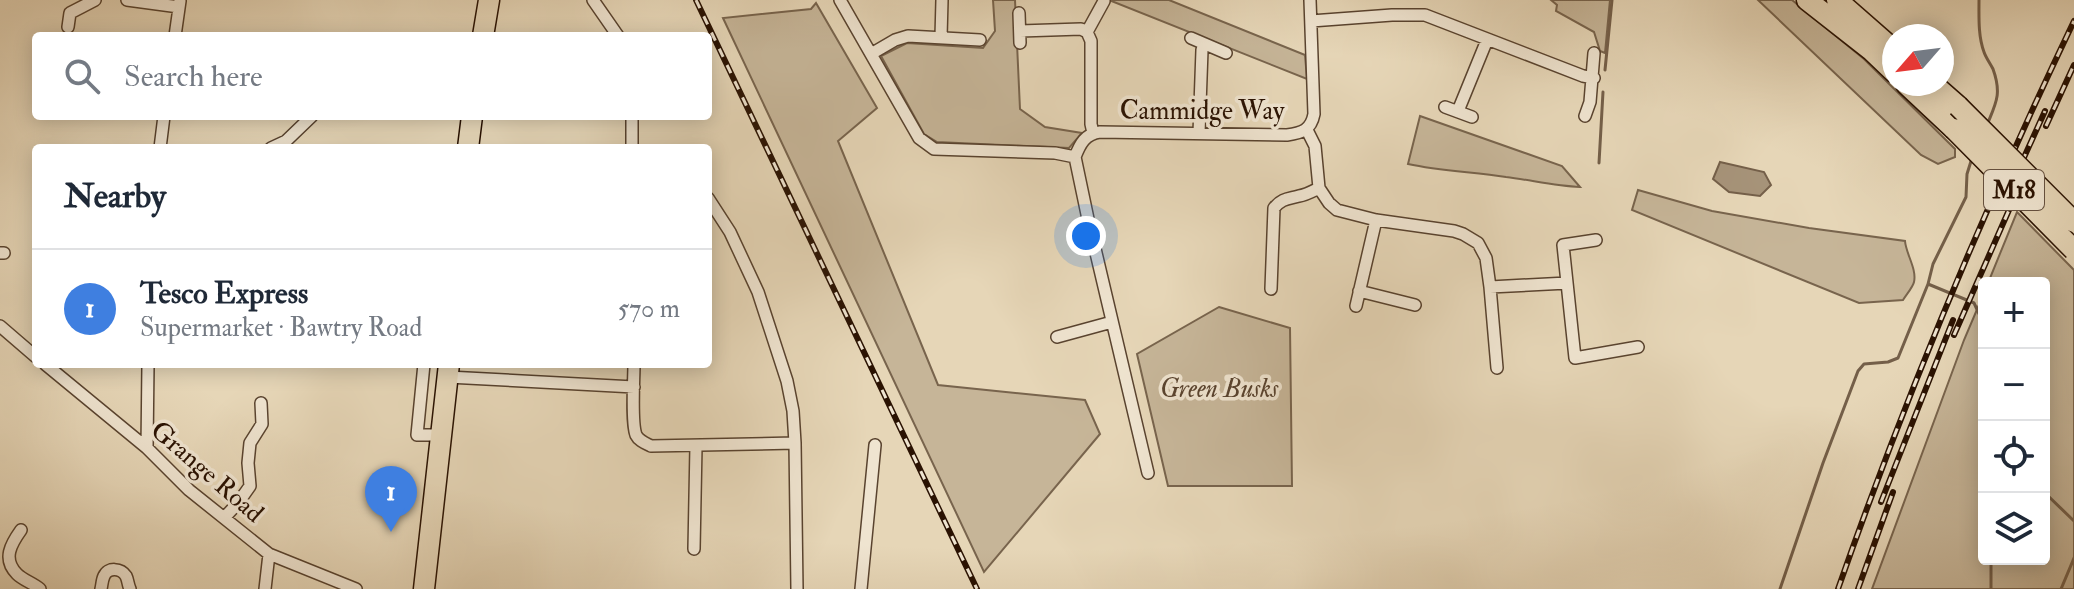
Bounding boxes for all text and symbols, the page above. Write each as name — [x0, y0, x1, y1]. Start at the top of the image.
north arrow — [1882, 24, 1954, 96]
search box — [32, 32, 712, 120]
icon: search — [60, 54, 104, 98]
text: Search here — [124, 58, 263, 95]
street label: Cammidge Way — [1120, 95, 1285, 127]
road number: M18 — [1984, 170, 2044, 210]
text: Nearby — [64, 175, 166, 218]
your location — [1066, 216, 1106, 256]
text: Tesco Express — [140, 275, 308, 312]
map controls — [1978, 277, 2050, 565]
button: + — [1978, 277, 2050, 349]
text: 1 — [85, 293, 95, 325]
text: 570 m — [618, 293, 680, 325]
text: Supermarket · Bawtry Road — [140, 312, 422, 344]
button: − — [1978, 349, 2050, 421]
park label: Green Busks — [1160, 373, 1279, 405]
street label: Grange Road — [144, 414, 270, 530]
button: locate — [1978, 421, 2050, 493]
pin: 1 — [365, 466, 417, 532]
button: layers — [1978, 493, 2050, 565]

